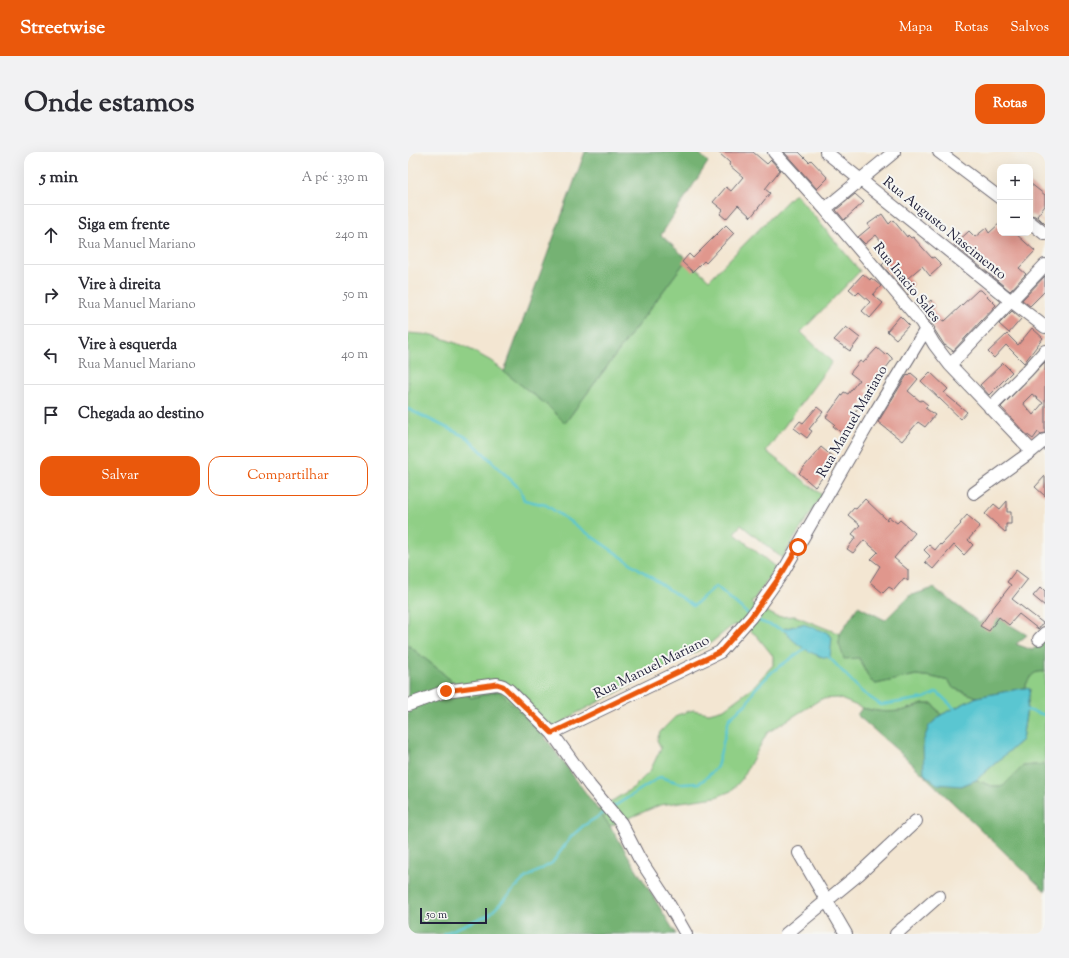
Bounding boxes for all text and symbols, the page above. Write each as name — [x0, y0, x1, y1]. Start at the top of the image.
text: Streetwise — [20, 15, 105, 42]
text: Mapa — [899, 18, 932, 38]
text: Rotas — [954, 18, 988, 38]
text: Salvos — [1010, 18, 1049, 38]
text: Onde estamos — [24, 84, 194, 124]
button: Rotas — [975, 84, 1045, 124]
map controls — [997, 164, 1033, 236]
button: + — [997, 164, 1033, 200]
text: 5 min — [40, 166, 78, 190]
text: A pé · 330 m — [302, 169, 368, 187]
street label: Rua Augusto Nascimento — [878, 173, 1010, 285]
button: − — [997, 200, 1033, 236]
text: Siga em frente — [78, 215, 170, 236]
icon: ahead — [40, 224, 62, 246]
text: 240 m — [335, 226, 368, 244]
text: Rua Manuel Mariano — [78, 236, 196, 254]
street label: Rua Inacio Sales — [867, 239, 945, 327]
text: Vire à direita — [78, 275, 161, 296]
icon: right — [40, 284, 62, 306]
text: 50 m — [343, 286, 368, 304]
text: Rua Manuel Mariano — [78, 296, 196, 314]
text: Vire à esquerda — [78, 335, 177, 356]
icon: left — [40, 344, 62, 366]
text: 40 m — [341, 346, 368, 364]
text: Rua Manuel Mariano — [78, 356, 196, 374]
street label: Rua Manuel Mariano — [813, 362, 893, 482]
icon: arrive — [40, 404, 62, 426]
text: Chegada ao destino — [78, 404, 204, 425]
button: Salvar — [40, 456, 200, 496]
button: Compartilhar — [208, 456, 368, 496]
route start — [789, 538, 807, 556]
street label: Rua Manuel Mariano — [591, 631, 714, 705]
route end — [437, 682, 455, 700]
scale bar — [420, 906, 487, 925]
text: 50 m — [426, 907, 447, 923]

